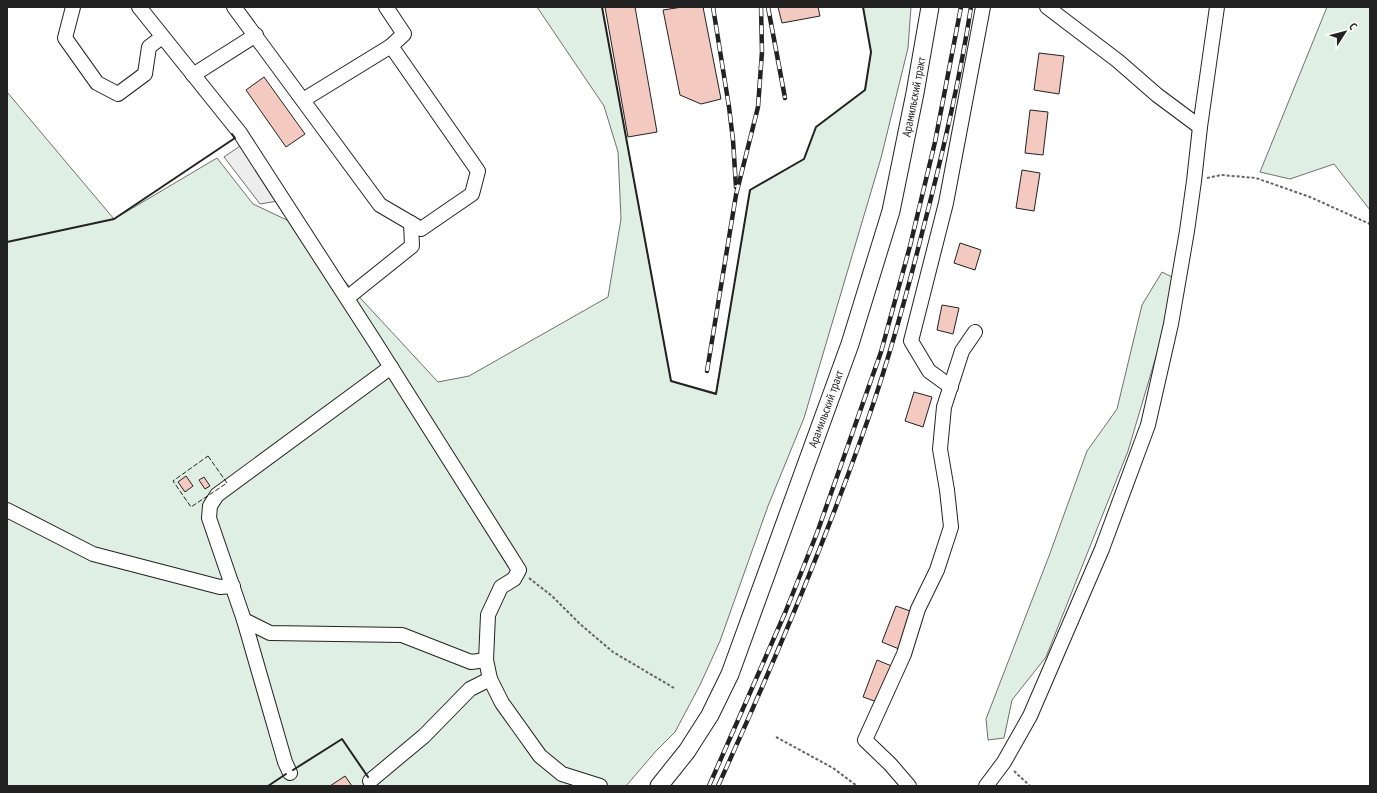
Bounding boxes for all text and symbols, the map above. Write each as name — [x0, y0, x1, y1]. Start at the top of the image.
north arrow — [1325, 12, 1365, 52]
text: С — [1346, 20, 1360, 32]
street label: Арамильский тракт — [898, 56, 929, 138]
street label: Арамильский тракт — [805, 368, 846, 449]

